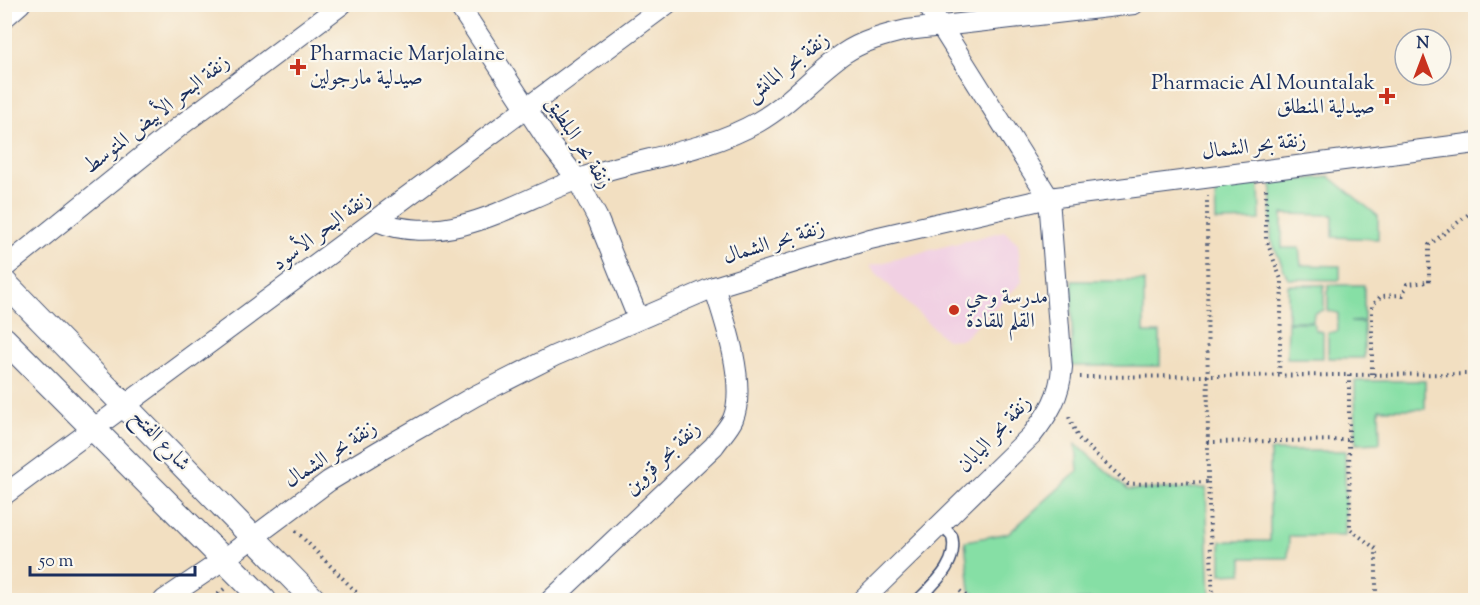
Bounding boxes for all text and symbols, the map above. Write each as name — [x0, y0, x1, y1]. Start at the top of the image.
street label: زنقة بحر المانش — [740, 26, 836, 110]
north arrow — [1393, 27, 1453, 87]
text: N — [1417, 33, 1430, 56]
place label: Pharmacie Marjolaine صيدلية مارجولين — [310, 40, 505, 94]
street label: زنقة البحر الأبيض المتوسط — [76, 47, 237, 182]
marker: Pharmacie Marjolaine صيدلية مارجولين — [291, 60, 305, 74]
place label: Pharmacie Al Mountalak صيدلية المنطلق — [1151, 69, 1376, 123]
marker: Pharmacie Al Mountalak صيدلية المنطلق — [1380, 89, 1394, 103]
street label: زنقة بحر البلطيق — [537, 91, 619, 195]
street label: زنقة بحر الشمال — [1200, 126, 1308, 168]
street label: زنقة البحر الأسود — [265, 183, 378, 279]
street label: زنقة بحر الشمال — [719, 213, 829, 273]
place label: مدرسة وحي القلم للقادة — [966, 283, 1048, 341]
marker: مدرسة وحي القلم للقادة — [947, 303, 961, 317]
street label: زنقة بحر اليابان — [951, 389, 1039, 481]
street label: شارع الفتح — [122, 403, 197, 480]
street label: زنقة بحر الشمال — [279, 414, 383, 496]
street label: زنقة بحر قزوين — [618, 415, 708, 503]
scale bar — [30, 539, 195, 577]
text: 50 m — [38, 549, 74, 575]

